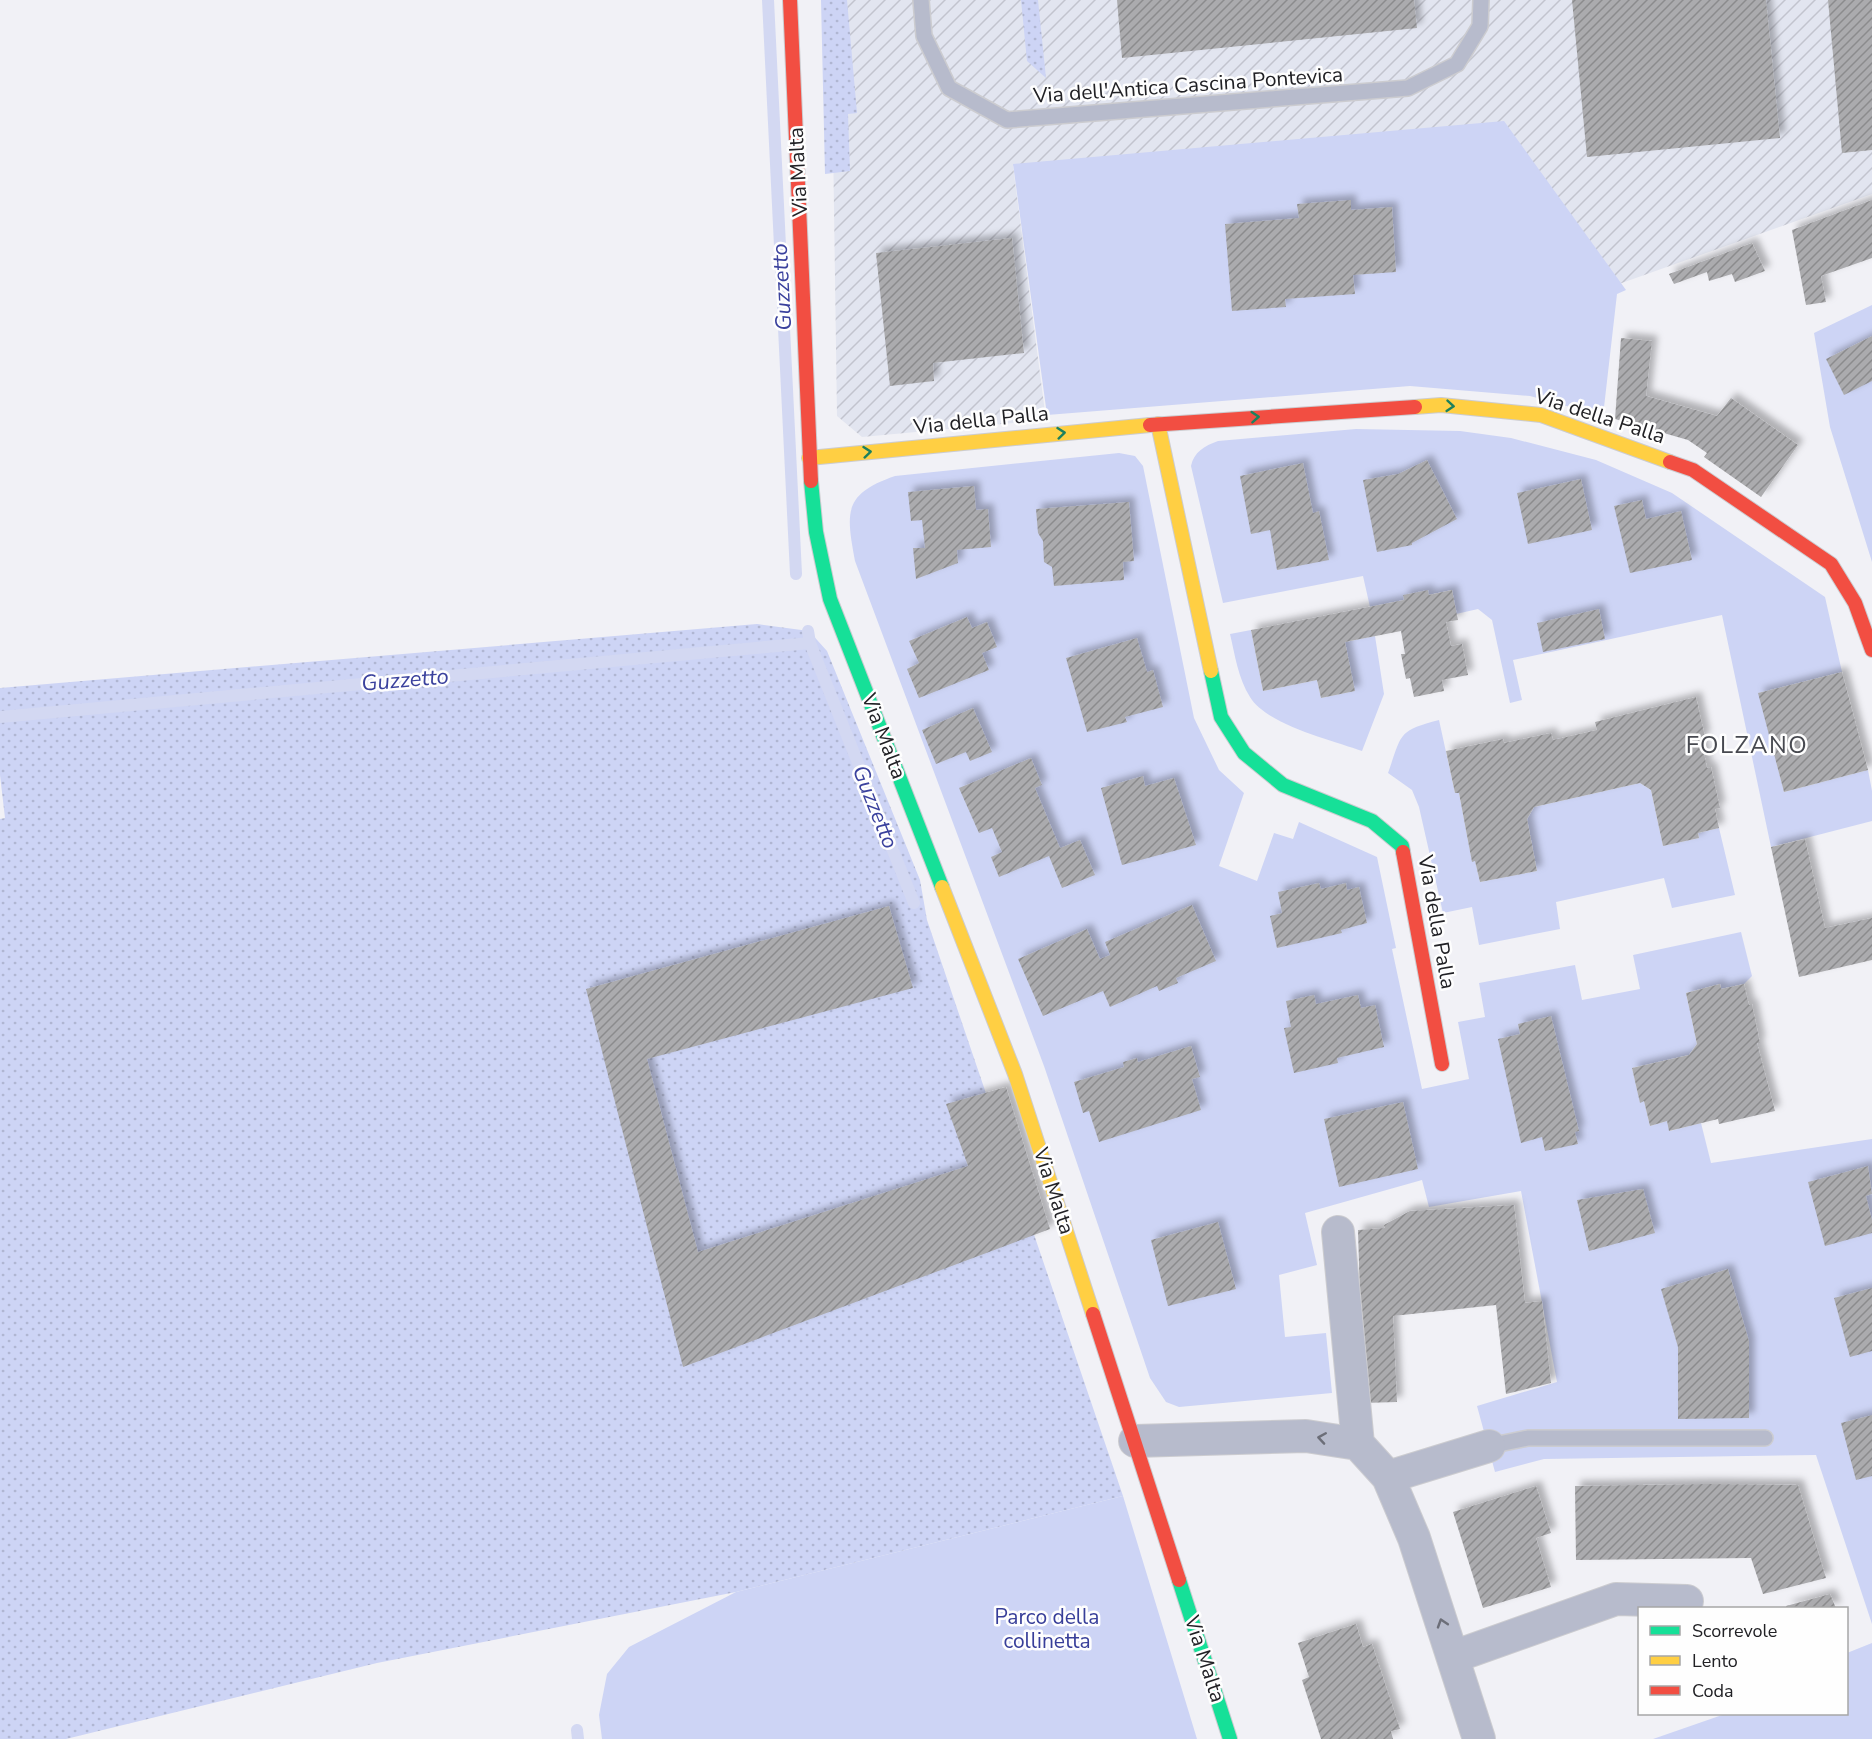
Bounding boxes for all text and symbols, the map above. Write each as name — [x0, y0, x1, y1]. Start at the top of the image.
street label: Via dell'Antica Cascina Pontevica — [1031, 60, 1344, 110]
street label: Via Malta — [782, 127, 814, 218]
water label: Guzzetto — [765, 243, 799, 331]
street label: Via della Palla — [1530, 381, 1669, 450]
street label: Via della Palla — [911, 399, 1050, 441]
one-way arrow — [1445, 399, 1455, 412]
one-way arrow — [1251, 411, 1260, 424]
one-way arrow — [1057, 427, 1066, 440]
one-way arrow — [863, 446, 872, 459]
water label: Guzzetto — [360, 661, 450, 699]
street label: Via Malta — [855, 688, 913, 783]
district label: FOLZANO — [1686, 729, 1808, 761]
water label: Guzzetto — [845, 761, 905, 853]
street label: Via della Palla — [1411, 852, 1463, 991]
street label: Via Malta — [1027, 1143, 1081, 1238]
one-way arrow — [1318, 1433, 1327, 1445]
park label: Parco della collinetta — [995, 1603, 1099, 1655]
legend — [1638, 1607, 1848, 1715]
street label: Via Malta — [1178, 1611, 1232, 1706]
one-way arrow — [1437, 1618, 1449, 1629]
text: Scorrevole — [1692, 1619, 1777, 1643]
text: Lento — [1692, 1649, 1738, 1673]
text: Coda — [1692, 1679, 1734, 1703]

